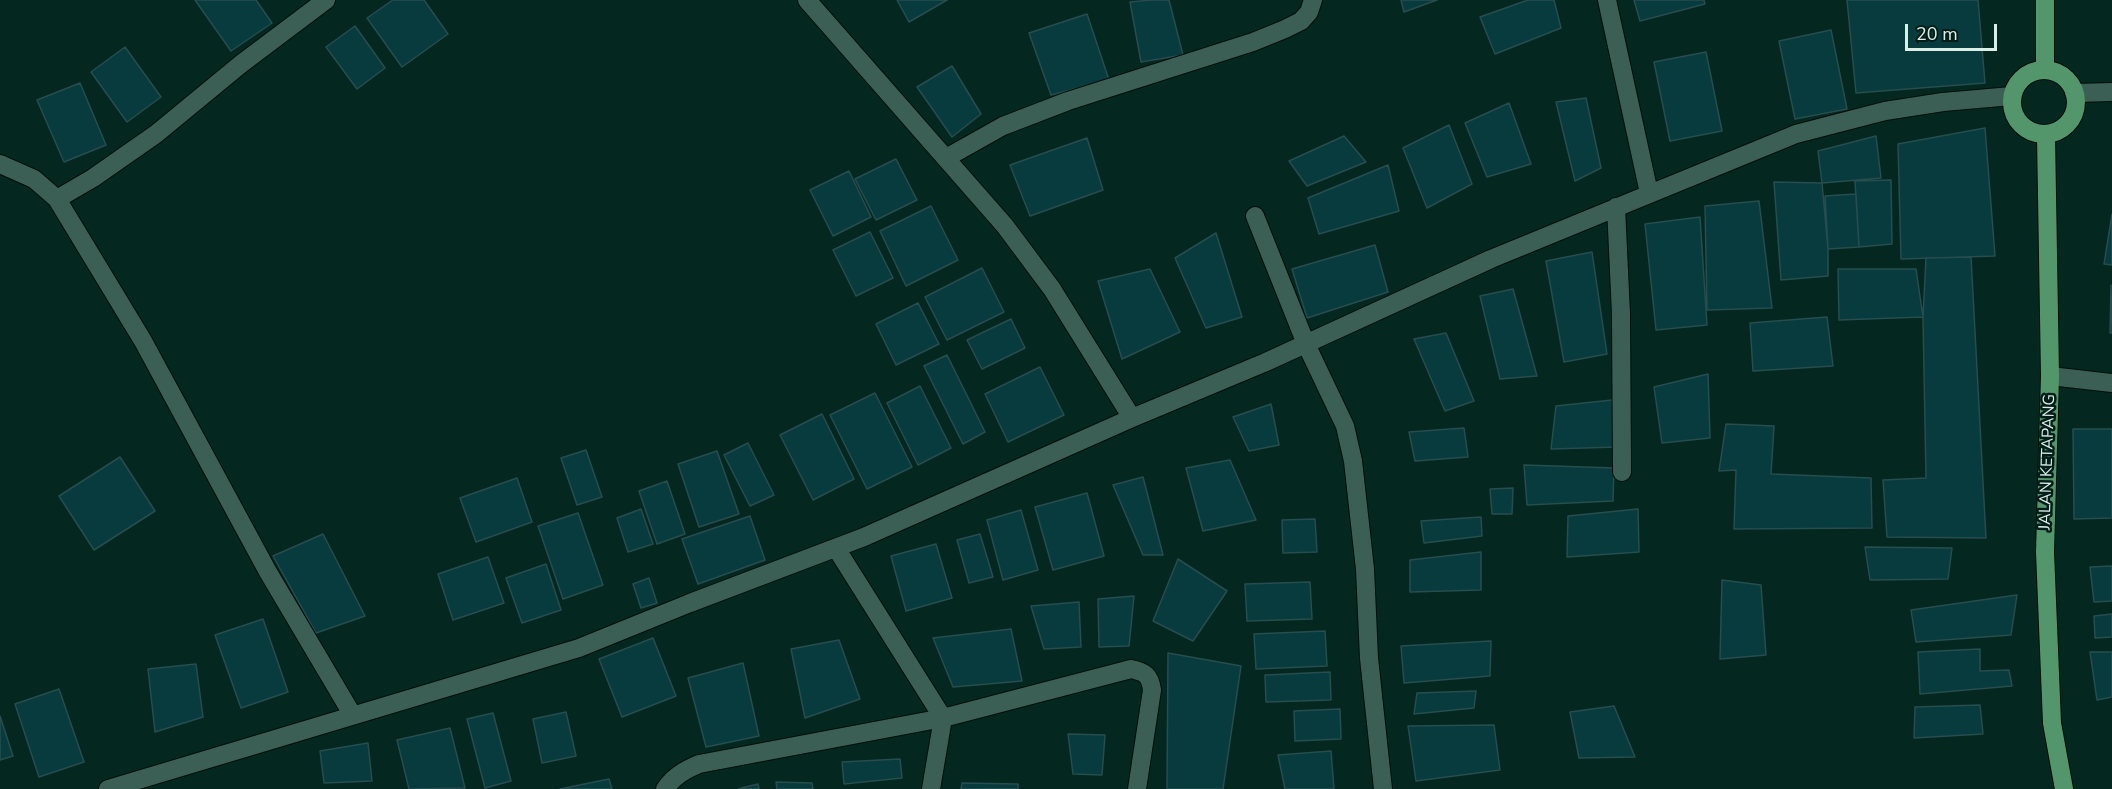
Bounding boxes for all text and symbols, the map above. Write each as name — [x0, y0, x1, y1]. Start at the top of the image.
scale bar — [1908, 12, 2000, 50]
text: 20 m — [1916, 22, 1958, 46]
street label: JALAN KETAPANG — [2036, 394, 2060, 530]

